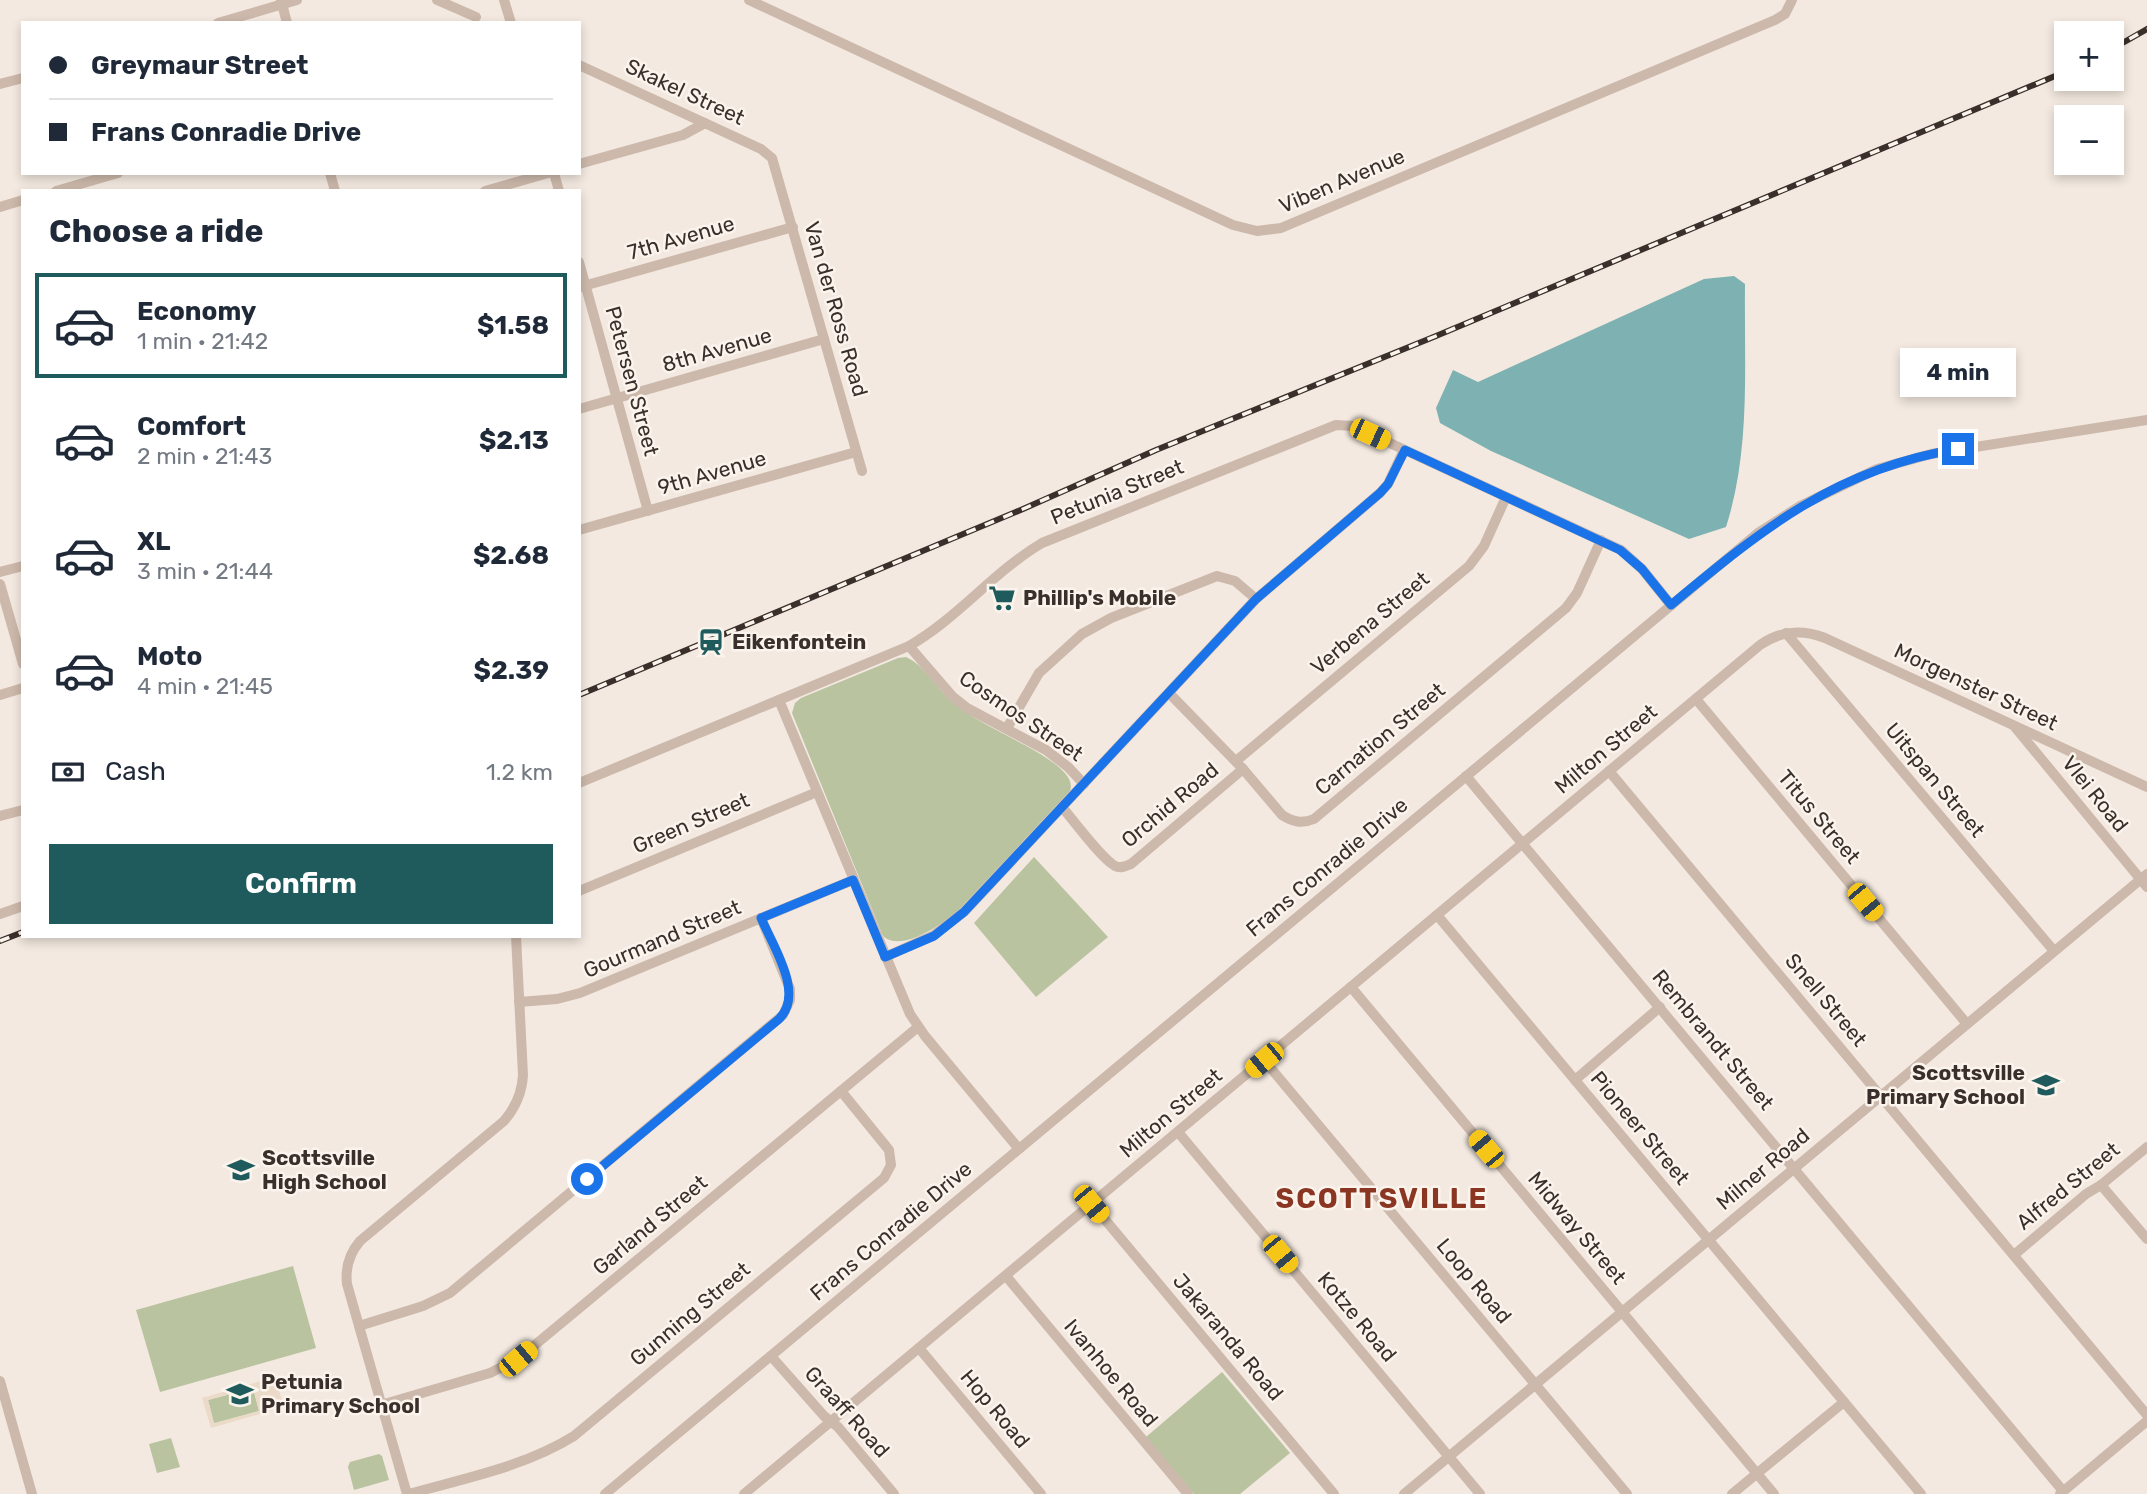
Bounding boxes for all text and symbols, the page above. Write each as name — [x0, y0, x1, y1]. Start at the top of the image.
map controls — [2054, 21, 2124, 175]
button: + — [2054, 21, 2124, 91]
text: Greymaur Street — [91, 50, 309, 81]
street label: Skakel Street — [622, 53, 749, 130]
button: − — [2054, 105, 2124, 175]
text: Frans Conradie Drive — [91, 117, 361, 148]
street label: Viben Avenue — [1275, 143, 1408, 218]
street label: 7th Avenue — [625, 210, 737, 265]
text: Choose a ride — [49, 212, 263, 250]
street label: Van der Ross Road — [800, 218, 873, 399]
icon: car — [53, 294, 116, 357]
text: Economy — [137, 296, 256, 327]
street label: Petersen Street — [600, 303, 664, 459]
text: $1.58 — [477, 310, 549, 341]
street label: 8th Avenue — [659, 322, 774, 377]
text: 1 min · 21:42 — [137, 327, 268, 355]
callout: 4 min — [1900, 348, 2016, 396]
text: 4 min — [1926, 358, 1990, 386]
icon: car — [53, 409, 116, 472]
text: Comfort — [137, 411, 246, 442]
car — [1347, 416, 1394, 452]
text: $2.13 — [479, 425, 549, 456]
route end — [1942, 433, 1974, 465]
text: 2 min · 21:43 — [137, 442, 272, 470]
street label: 9th Avenue — [655, 445, 769, 500]
street label: Petunia Street — [1047, 454, 1187, 530]
icon: car — [53, 524, 116, 587]
text: XL — [137, 526, 170, 557]
text: $2.68 — [473, 540, 549, 571]
text: 3 min · 21:44 — [137, 557, 273, 585]
street label: Verbena Street — [1305, 566, 1434, 679]
supermarket icon: Phillip's Mobile — [987, 583, 1017, 613]
place label: Phillip's Mobile — [1023, 585, 1176, 610]
station icon: Eikenfontein — [696, 627, 726, 657]
place label: Eikenfontein — [732, 629, 866, 654]
street label: Morgenster Street — [1890, 638, 2062, 735]
icon: car — [53, 639, 116, 702]
text: Moto — [137, 641, 202, 672]
text: $2.39 — [474, 655, 549, 686]
street label: Cosmos Street — [955, 665, 1088, 766]
text: 4 min · 21:45 — [137, 672, 273, 700]
street label: Carnation Street — [1310, 677, 1450, 800]
street label: Milton Street — [1549, 699, 1662, 799]
street label: Uitspan Street — [1880, 717, 1990, 842]
street label: Vlei Road — [2057, 751, 2134, 837]
icon: cash — [49, 753, 87, 791]
text: Cash — [105, 756, 166, 787]
street label: Orchid Road — [1116, 757, 1223, 852]
text: 1.2 km — [486, 758, 553, 786]
street label: Titus Street — [1773, 765, 1866, 869]
street label: Green Street — [629, 787, 753, 858]
street label: Frans Conradie Drive — [1241, 792, 1413, 941]
button: Confirm — [49, 844, 553, 924]
car — [1844, 879, 1887, 925]
street label: Gourmand Street — [579, 894, 744, 983]
street label: Snell Street — [1780, 948, 1872, 1051]
street label: Rembrandt Street — [1647, 965, 1779, 1115]
car — [1242, 1038, 1287, 1082]
place label: Scottsville Primary School — [1866, 1060, 2025, 1109]
street label: Milton Street — [1114, 1063, 1227, 1163]
street label: Pioneer Street — [1586, 1066, 1695, 1189]
school or university icon: Scottsville Primary School — [2031, 1070, 2061, 1100]
street label: Milner Road — [1711, 1122, 1814, 1215]
car — [1465, 1126, 1508, 1172]
street label: Alfred Street — [2011, 1137, 2124, 1235]
place label: Scottsville High School — [262, 1145, 387, 1194]
school or university icon: Scottsville High School — [226, 1155, 256, 1185]
street label: Frans Conradie Drive — [805, 1156, 977, 1305]
route start — [571, 1163, 603, 1195]
street label: Midway Street — [1523, 1166, 1632, 1289]
street label: Garland Street — [587, 1170, 712, 1280]
car — [1070, 1181, 1113, 1227]
district label: SCOTTSVILLE — [1276, 1182, 1488, 1215]
car — [1259, 1231, 1302, 1277]
street label: Loop Road — [1432, 1233, 1517, 1328]
street label: Gunning Street — [625, 1256, 755, 1371]
street label: Kotze Road — [1313, 1267, 1402, 1367]
street label: Jakaranda Road — [1168, 1268, 1289, 1405]
street label: Ivanhoe Road — [1059, 1314, 1164, 1432]
car — [496, 1337, 541, 1381]
street label: Graaff Road — [800, 1361, 895, 1462]
street label: Hop Road — [955, 1364, 1035, 1453]
place label: Petunia Primary School — [261, 1369, 420, 1418]
school or university icon: Petunia Primary School — [225, 1379, 255, 1409]

